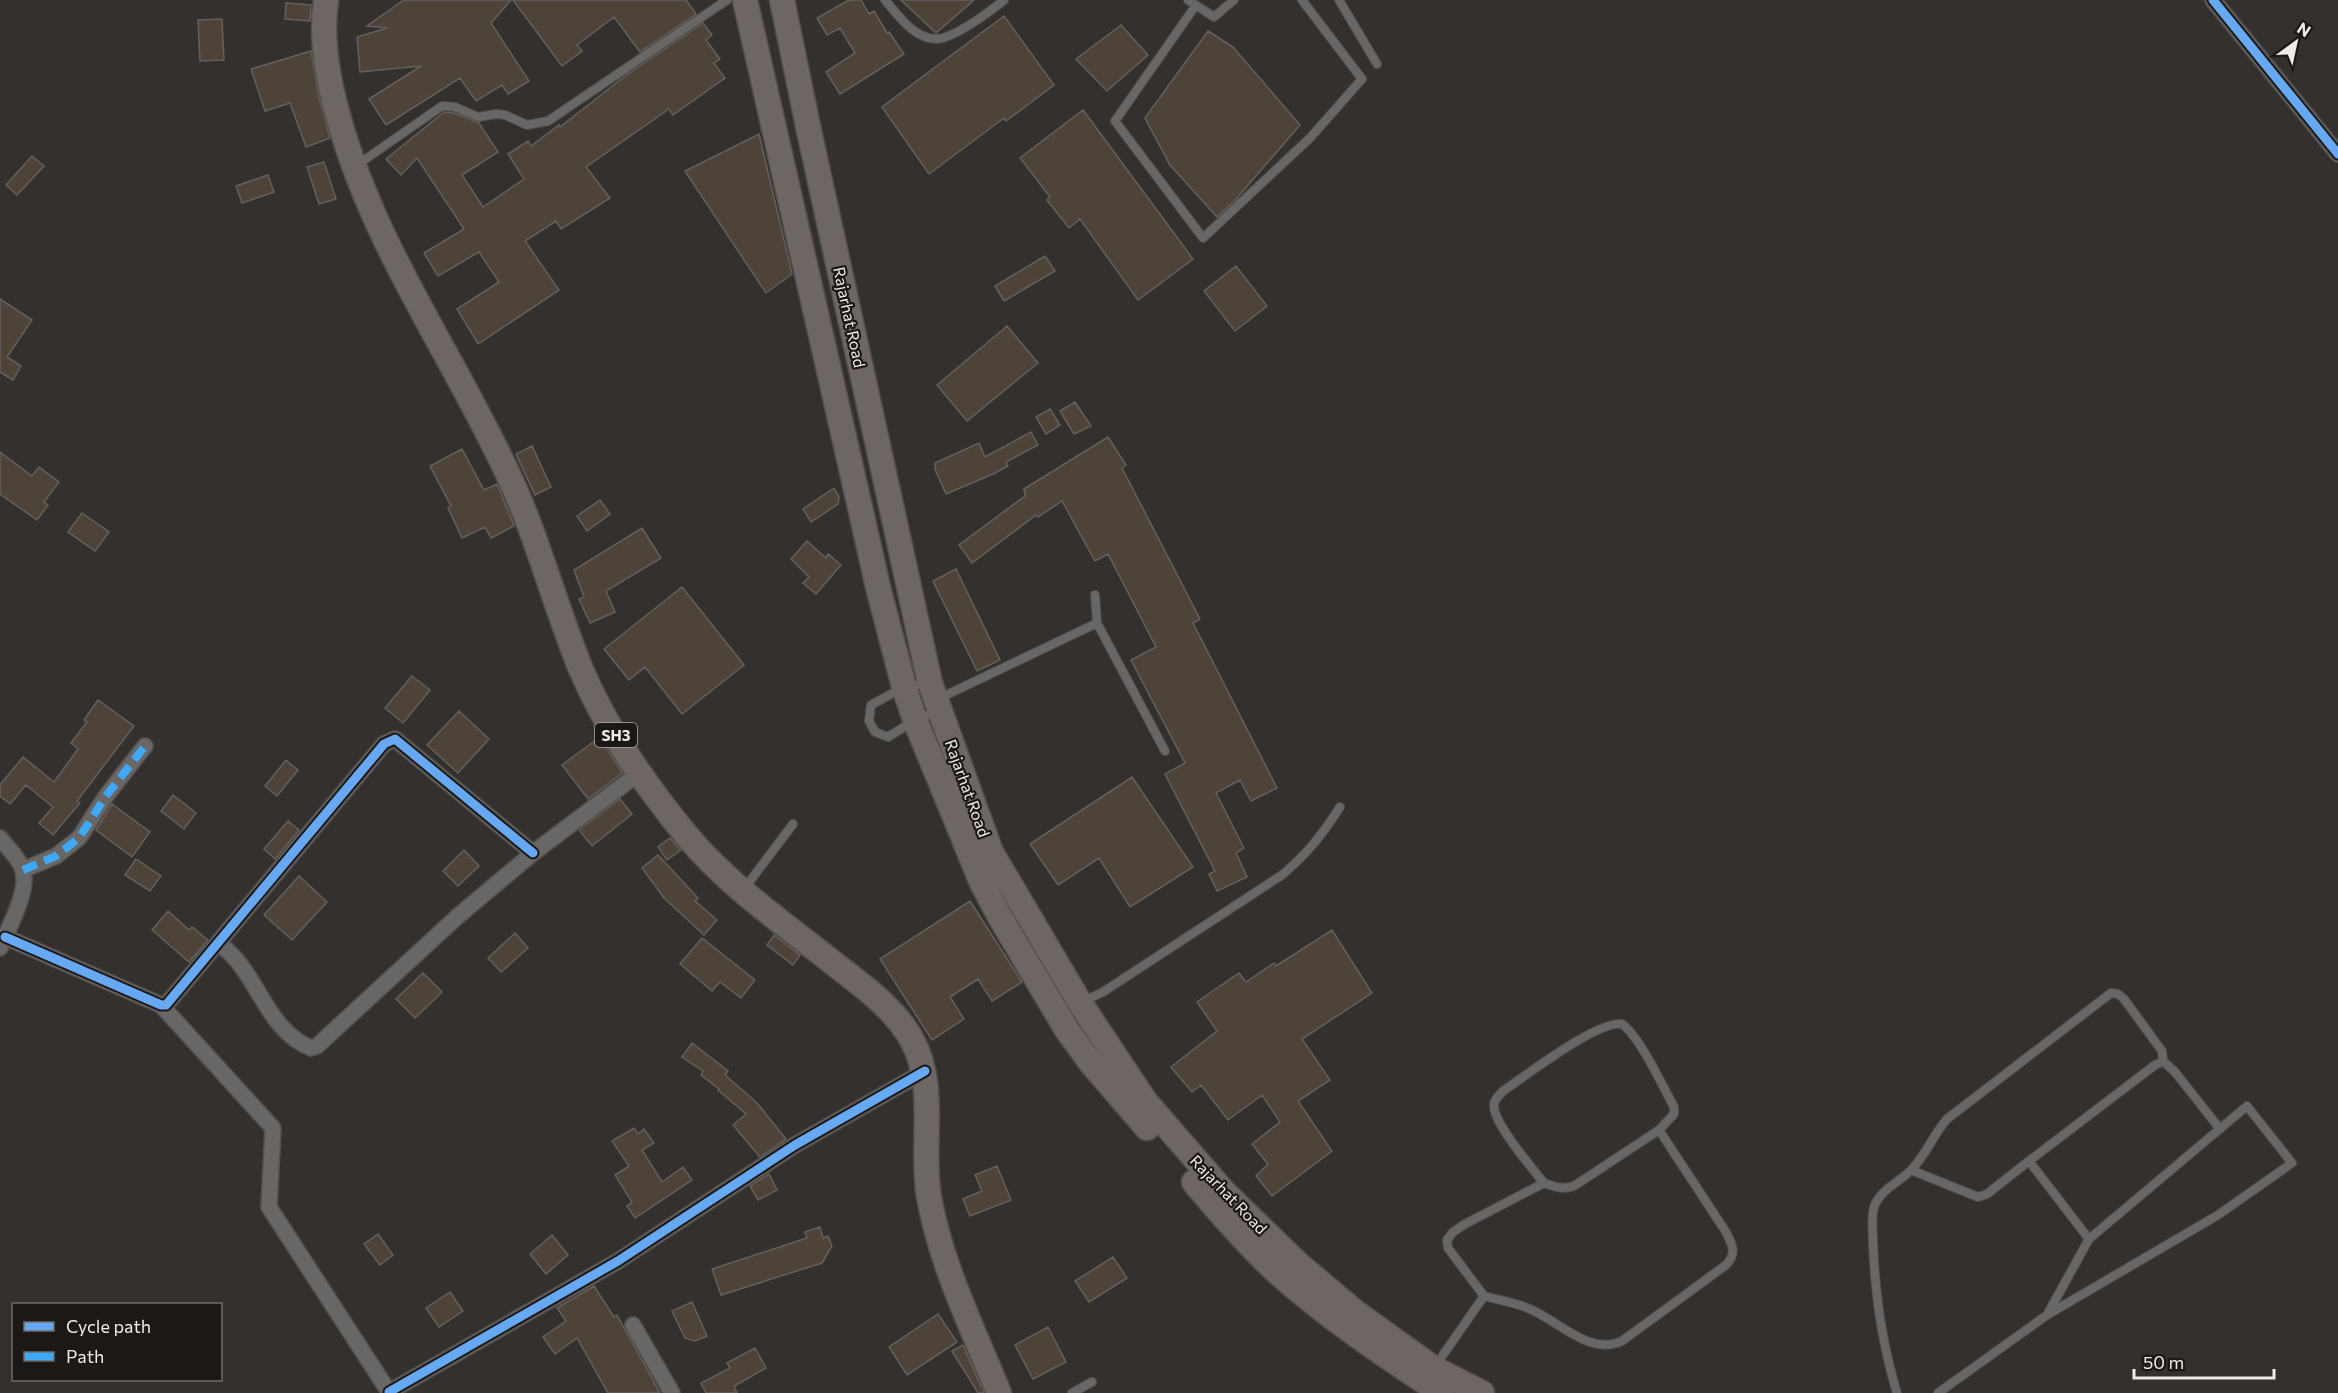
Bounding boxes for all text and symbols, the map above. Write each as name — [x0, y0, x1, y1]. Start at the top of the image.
north arrow — [2266, 12, 2326, 72]
text: N — [2294, 18, 2315, 40]
street label: Rajarhat Road — [830, 265, 870, 369]
road number: SH3 — [595, 723, 637, 747]
street label: Rajarhat Road — [942, 737, 994, 839]
street label: Rajarhat Road — [1187, 1151, 1271, 1237]
legend — [12, 1303, 222, 1381]
text: Cycle path — [66, 1315, 151, 1337]
scale bar — [2134, 1342, 2274, 1380]
text: Path — [66, 1345, 104, 1367]
text: 50 m — [2143, 1351, 2184, 1373]

